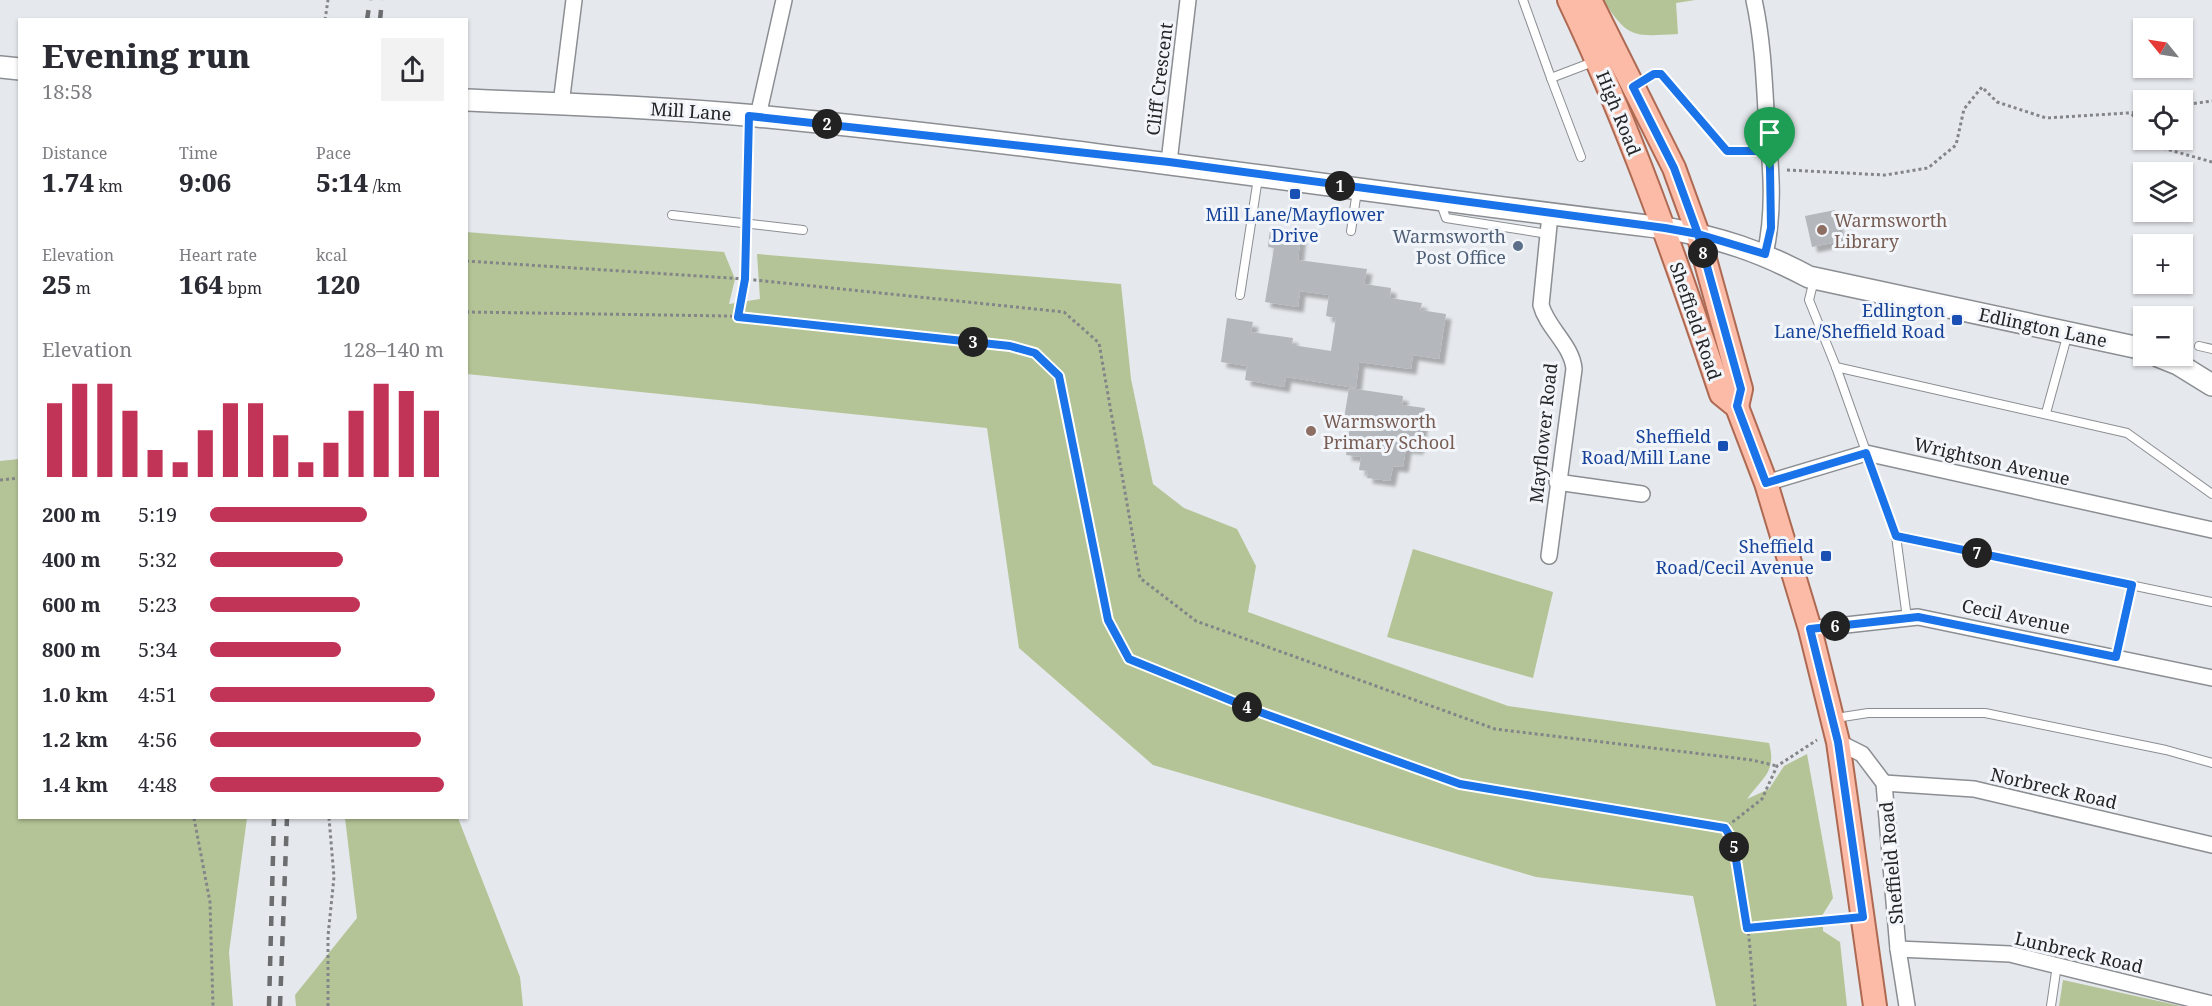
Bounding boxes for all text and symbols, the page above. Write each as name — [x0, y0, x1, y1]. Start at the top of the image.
north arrow — [2133, 18, 2193, 78]
map controls — [2133, 18, 2193, 366]
street label: Cliff Crescent — [1140, 21, 1178, 137]
text: Evening run — [42, 33, 250, 78]
button: share — [381, 38, 444, 101]
street label: High Road — [1591, 67, 1647, 159]
text: 18:58 — [42, 78, 92, 105]
button: locate — [2133, 90, 2193, 150]
street label: Mill Lane — [650, 96, 732, 126]
pin — [1744, 107, 1795, 169]
pin: 2 — [812, 109, 842, 139]
text: 2 — [822, 113, 832, 135]
icon: arrive — [1753, 116, 1786, 149]
text: Distance — [42, 142, 107, 164]
text: Time — [179, 142, 218, 164]
text: Pace — [316, 142, 351, 164]
button: layers — [2133, 162, 2193, 222]
text: 1.74 — [42, 164, 94, 200]
text: 9:06 — [179, 164, 231, 200]
text: 5:14 — [316, 164, 368, 200]
pin: 1 — [1325, 171, 1355, 201]
text: km — [94, 175, 123, 197]
text: /km — [368, 175, 402, 197]
text: 1 — [1335, 175, 1345, 197]
marker: Mill Lane/Mayflower Drive — [1288, 187, 1302, 201]
place label: Mill Lane/Mayflower Drive — [1205, 202, 1385, 247]
place label: Warmsworth Library — [1834, 208, 1947, 253]
marker: Warmsworth Library — [1815, 223, 1829, 237]
place label: Warmsworth Post Office — [1393, 224, 1506, 269]
button: + — [2133, 234, 2193, 294]
pin: 8 — [1688, 238, 1718, 268]
marker: Warmsworth Post Office — [1511, 239, 1525, 253]
text: 8 — [1698, 242, 1708, 264]
text: Elevation — [42, 244, 114, 266]
text: Heart rate — [179, 244, 257, 266]
text: kcal — [316, 244, 347, 266]
street label: Sheffield Road — [1665, 259, 1727, 383]
text: 25 — [42, 266, 71, 302]
text: 164 — [179, 266, 223, 302]
text: 120 — [316, 266, 360, 302]
text: m — [71, 277, 91, 299]
text: bpm — [223, 277, 262, 299]
place label: Edlington Lane/Sheffield Road — [1774, 298, 1945, 343]
street label: Edlington Lane — [1977, 302, 2109, 352]
button: − — [2133, 306, 2193, 366]
marker: Edlington Lane/Sheffield Road — [1950, 313, 1964, 327]
pin: 3 — [958, 327, 988, 357]
text: 3 — [968, 331, 978, 353]
text: Elevation — [42, 336, 132, 363]
text: 128–140 m — [343, 336, 444, 363]
street label: Mayflower Road — [1524, 362, 1562, 504]
place label: Warmsworth Primary School — [1323, 409, 1455, 454]
marker: Warmsworth Primary School — [1304, 424, 1318, 438]
place label: Sheffield Road/Mill Lane — [1581, 424, 1711, 469]
street label: Wrightson Avenue — [1912, 431, 2072, 491]
marker: Sheffield Road/Mill Lane — [1716, 439, 1730, 453]
text: 200 m — [42, 501, 101, 528]
text: 5:19 — [138, 501, 177, 528]
place label: Sheffield Road/Cecil Avenue — [1656, 534, 1814, 579]
pin: 7 — [1962, 538, 1992, 568]
text: 7 — [1972, 542, 1982, 564]
text: 400 m — [42, 546, 101, 573]
text: 5:32 — [138, 546, 177, 573]
marker: Sheffield Road/Cecil Avenue — [1819, 549, 1833, 563]
text: 600 m — [42, 591, 101, 618]
text: 5:23 — [138, 591, 177, 618]
street label: Cecil Avenue — [1960, 593, 2072, 639]
pin: 6 — [1820, 611, 1850, 641]
text: 6 — [1830, 615, 1840, 637]
text: 800 m — [42, 636, 101, 663]
text: 5:34 — [138, 636, 177, 663]
text: 1.0 km — [42, 681, 108, 708]
text: 4:51 — [138, 681, 177, 708]
pin: 4 — [1232, 692, 1262, 722]
text: 4 — [1242, 696, 1252, 718]
text: 1.2 km — [42, 726, 108, 753]
text: 4:56 — [138, 726, 177, 753]
street label: Norbreck Road — [1988, 762, 2120, 814]
text: 1.4 km — [42, 771, 108, 798]
text: 4:48 — [138, 771, 177, 798]
street label: Sheffield Road — [1874, 801, 1908, 925]
pin: 5 — [1719, 832, 1749, 862]
text: 5 — [1729, 836, 1739, 858]
street label: Lunbreck Road — [2013, 926, 2145, 978]

